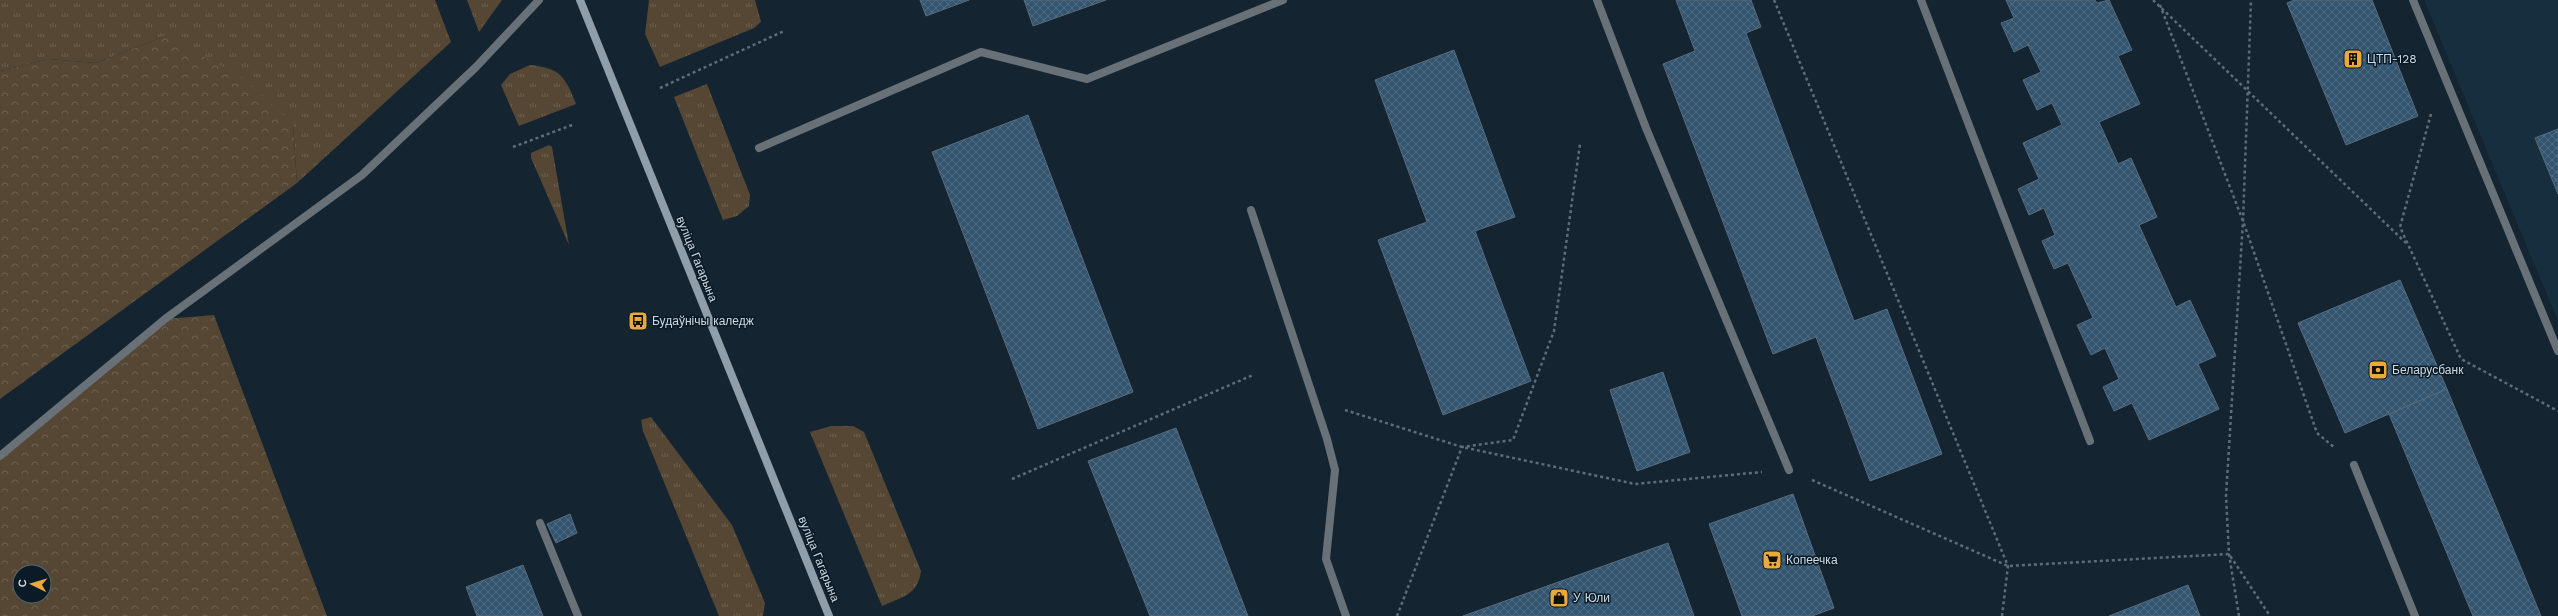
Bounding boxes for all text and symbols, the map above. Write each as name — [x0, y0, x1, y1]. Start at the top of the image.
building icon: ЦТП-128 — [2342, 48, 2364, 70]
place label: ЦТП-128 — [2367, 52, 2417, 66]
street label: вуліца Гагарына — [673, 214, 721, 304]
bus stop icon: Будаўнічы каледж — [627, 310, 649, 332]
place label: Будаўнічы каледж — [652, 314, 754, 328]
bank icon: Беларусбанк — [2367, 359, 2389, 381]
place label: Беларусбанк — [2392, 363, 2464, 377]
street label: вуліца Гагарына — [795, 514, 843, 604]
supermarket icon: Копеечка — [1761, 549, 1783, 571]
place label: Копеечка — [1786, 553, 1838, 567]
north arrow — [12, 564, 52, 604]
text: С — [16, 579, 29, 588]
shop icon: У Юли — [1548, 587, 1570, 609]
place label: У Юли — [1573, 591, 1610, 605]

